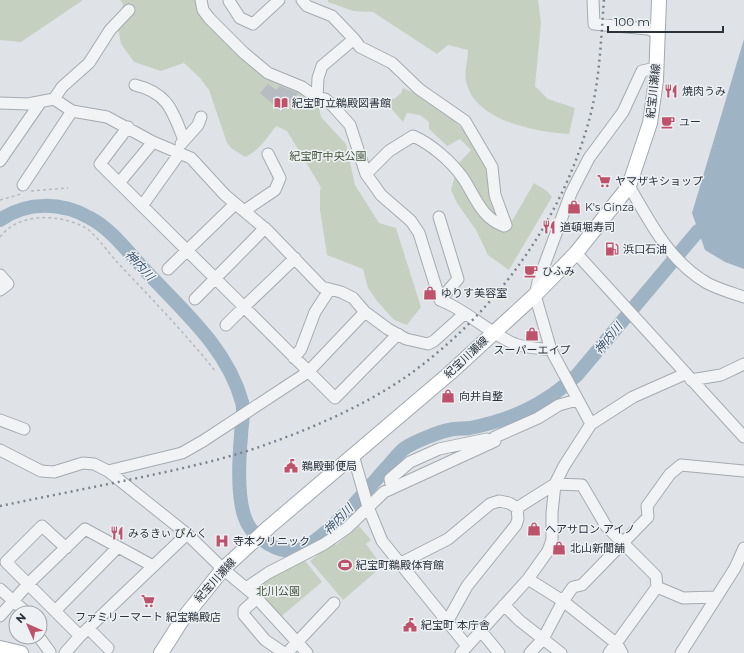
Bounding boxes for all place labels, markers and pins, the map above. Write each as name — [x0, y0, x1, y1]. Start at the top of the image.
restaurant icon: 焼肉うみ — [663, 83, 679, 99]
place label: 焼肉うみ — [682, 84, 726, 98]
library icon: 紀宝町立鵜殿図書館 — [273, 95, 289, 111]
place label: 紀宝町立鵜殿図書館 — [292, 96, 391, 110]
cafe icon: ユー — [660, 114, 676, 130]
place label: ユー — [679, 115, 701, 129]
supermarket icon: ヤマザキショップ — [596, 173, 612, 189]
place label: ヤマザキショップ — [615, 174, 703, 188]
shop icon: K's Ginza — [566, 199, 582, 215]
place label: K's Ginza — [585, 200, 634, 214]
restaurant icon: 道頓堀寿司 — [541, 219, 557, 235]
place label: 道頓堀寿司 — [560, 220, 615, 234]
fuel station icon: 浜口石油 — [604, 241, 620, 257]
place label: 浜口石油 — [623, 242, 667, 256]
cafe icon: ひふみ — [523, 263, 539, 279]
place label: ひふみ — [542, 264, 575, 278]
shop icon: ゆりす美容室 — [422, 285, 438, 301]
place label: ゆりす美容室 — [441, 286, 507, 300]
shop icon: スーパーエイプ — [524, 326, 540, 342]
place label: スーパーエイプ — [494, 343, 570, 357]
shop icon: 向井自整 — [440, 388, 456, 404]
place label: 向井自整 — [459, 389, 503, 403]
public building icon: 鵜殿郵便局 — [283, 458, 299, 474]
place label: 鵜殿郵便局 — [302, 459, 357, 473]
shop icon: ヘアサロン アイノ — [526, 521, 542, 537]
place label: ヘアサロン アイノ — [545, 522, 635, 536]
restaurant icon: みるきぃ ぴんく — [109, 525, 125, 541]
place label: みるきぃ ぴんく — [128, 526, 207, 540]
hospital icon: 寺本クリニック — [214, 533, 230, 549]
place label: 寺本クリニック — [233, 534, 310, 548]
shop icon: 北山新聞舗 — [551, 540, 567, 556]
place label: 北山新聞舗 — [570, 541, 625, 555]
sports icon: 紀宝町鵜殿体育館 — [337, 557, 353, 573]
place label: 紀宝町鵜殿体育館 — [356, 558, 444, 572]
supermarket icon: ファミリーマート 紀宝鵜殿店 — [140, 593, 156, 609]
place label: ファミリーマート 紀宝鵜殿店 — [75, 610, 221, 624]
public building icon: 紀宝町 本庁舎 — [402, 617, 418, 633]
place label: 紀宝町 本庁舎 — [421, 618, 490, 632]

